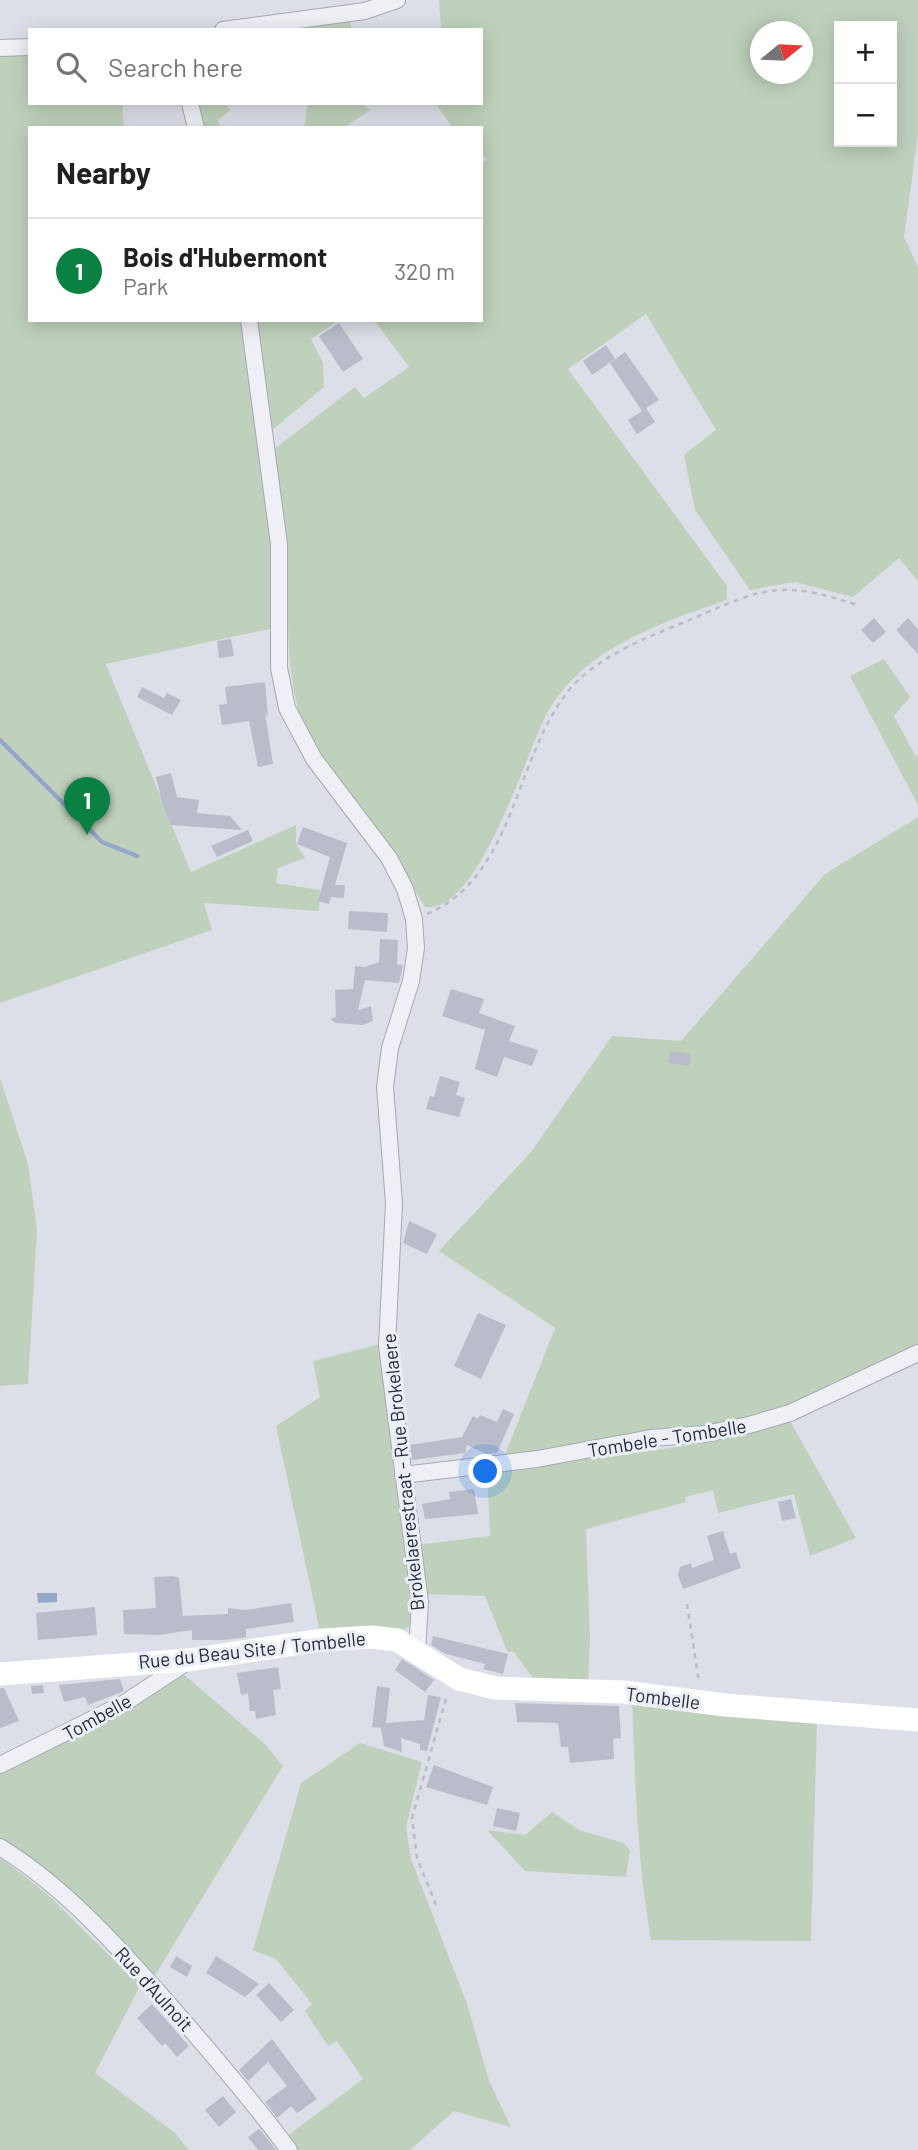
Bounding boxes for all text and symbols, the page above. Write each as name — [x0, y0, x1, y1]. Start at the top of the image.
north arrow — [750, 21, 813, 84]
map controls — [834, 21, 897, 147]
button: + — [834, 21, 897, 84]
search box — [28, 28, 483, 105]
icon: search — [52, 48, 90, 86]
text: Search here — [108, 51, 243, 82]
button: − — [834, 84, 897, 147]
text: Nearby — [56, 154, 151, 190]
text: Bois d'Hubermont — [123, 241, 327, 272]
text: 1 — [75, 257, 83, 285]
text: 320 m — [394, 257, 455, 285]
text: Park — [123, 272, 168, 300]
pin: 1 — [64, 777, 110, 835]
street label: Brokelaerestraat - Rue Brokelaere — [376, 1332, 429, 1612]
street label: Tombele - Tombelle — [586, 1414, 748, 1461]
your location — [468, 1454, 502, 1488]
street label: Rue du Beau Site / Tombelle — [137, 1626, 367, 1673]
street label: Tombelle — [625, 1682, 702, 1713]
street label: Tombelle — [58, 1688, 135, 1745]
street label: Rue d'Aulnoit — [110, 1942, 198, 2036]

